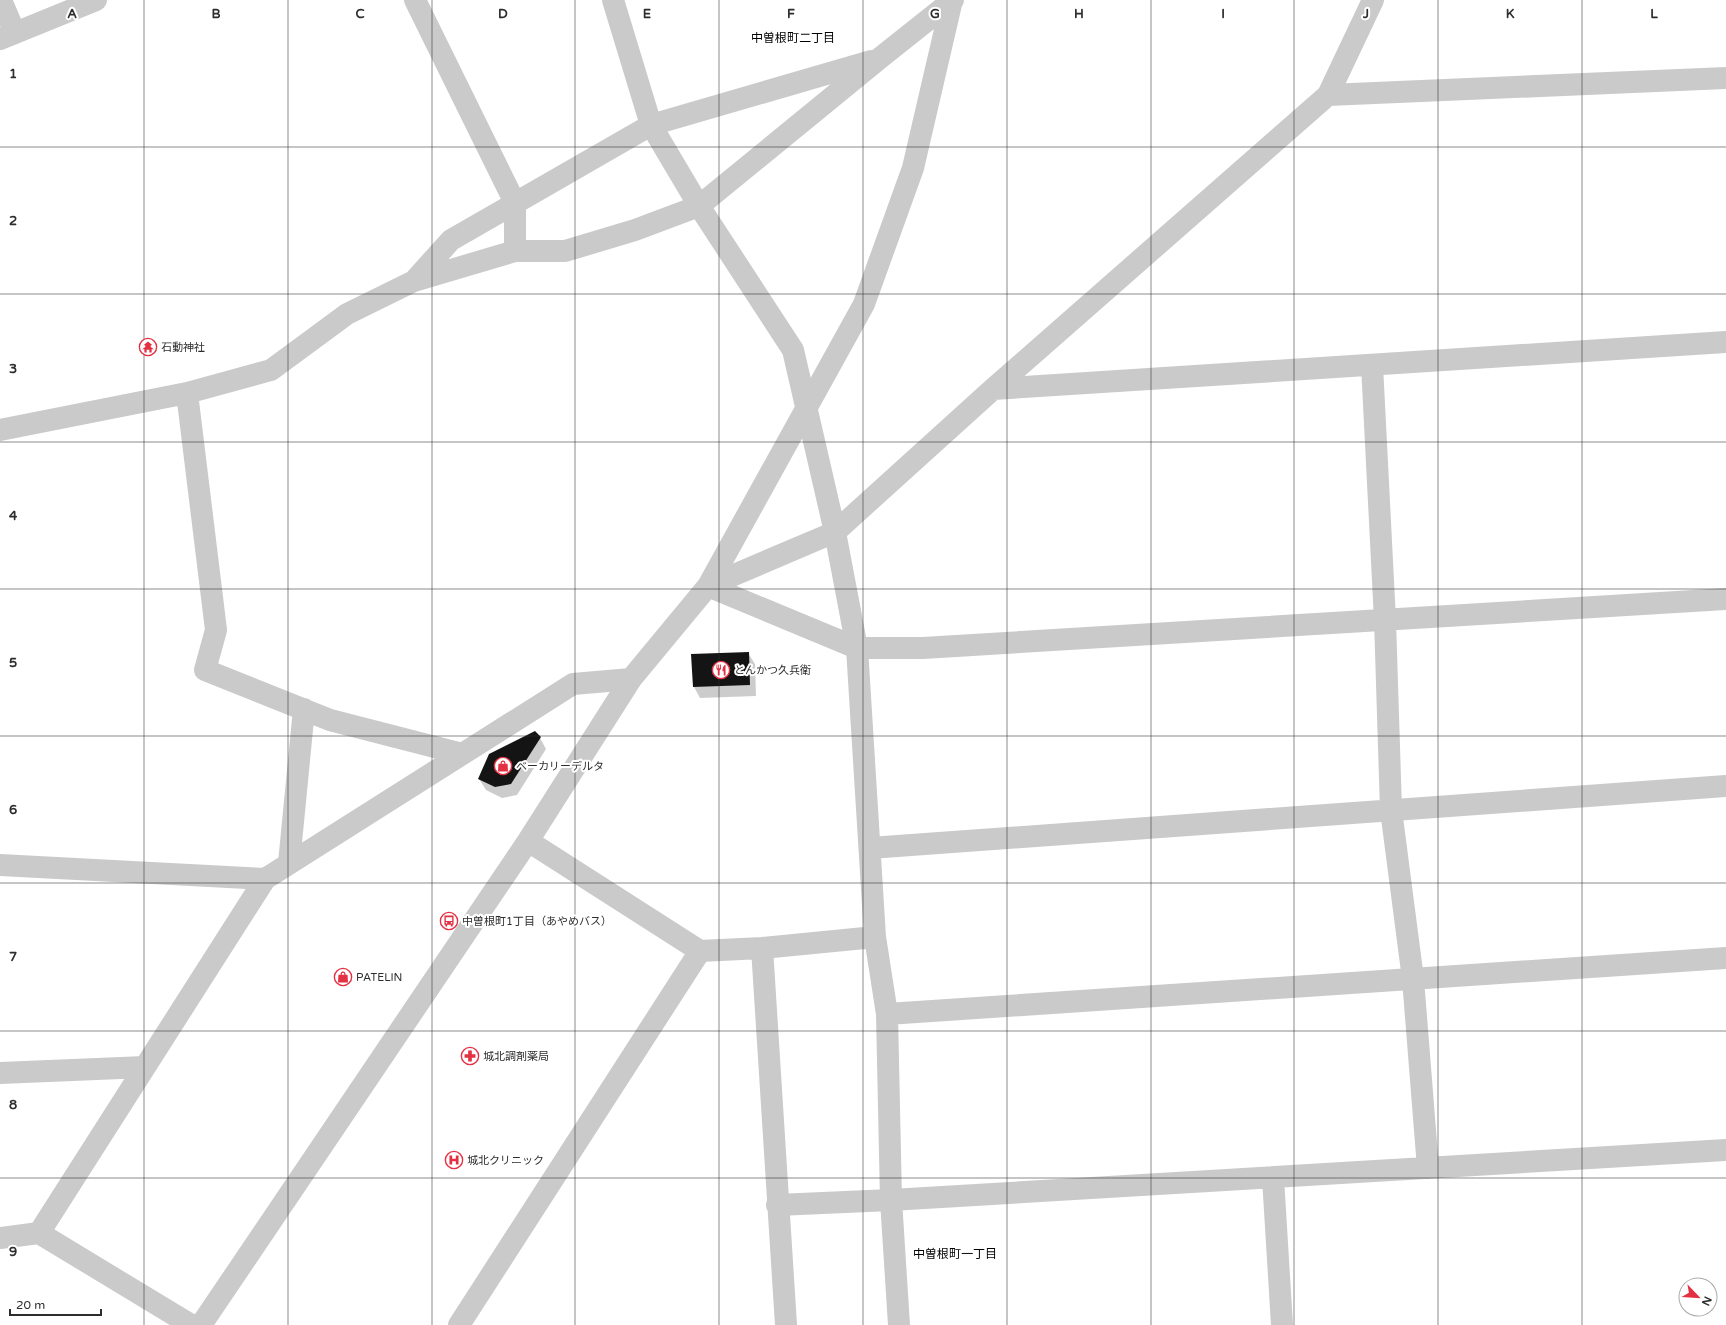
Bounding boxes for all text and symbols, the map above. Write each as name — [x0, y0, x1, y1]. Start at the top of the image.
text: A — [67, 6, 77, 22]
text: B — [211, 6, 221, 22]
text: C — [355, 6, 365, 22]
text: D — [498, 6, 508, 22]
text: E — [643, 6, 651, 22]
text: F — [787, 6, 795, 22]
text: G — [930, 6, 940, 22]
text: H — [1074, 6, 1084, 22]
text: I — [1221, 6, 1225, 22]
text: J — [1362, 6, 1369, 22]
text: K — [1506, 6, 1515, 22]
text: L — [1650, 6, 1658, 22]
district label: 中曽根町二丁目 — [751, 31, 835, 45]
text: 1 — [9, 66, 17, 82]
text: 2 — [9, 213, 17, 229]
temple icon: 石動神社 — [138, 337, 158, 357]
place label: 石動神社 — [161, 341, 205, 354]
text: 3 — [9, 361, 17, 377]
text: 4 — [9, 508, 18, 524]
text: 5 — [9, 655, 17, 671]
restaurant icon: とんかつ久兵衛 — [711, 660, 731, 680]
place label: とんかつ久兵衛 — [734, 664, 811, 677]
shop icon: ベーカリーデルタ — [493, 756, 513, 776]
place label: ベーカリーデルタ — [516, 760, 604, 773]
text: 6 — [9, 802, 17, 818]
bus stop icon: 中曽根町1丁目（あやめバス） — [439, 911, 459, 931]
place label: 中曽根町1丁目（あやめバス） — [462, 915, 612, 928]
text: 7 — [9, 949, 17, 965]
shop icon: PATELIN — [333, 967, 353, 987]
place label: PATELIN — [356, 971, 402, 984]
pharmacy icon: 城北調剤薬局 — [460, 1046, 480, 1066]
place label: 城北調剤薬局 — [483, 1050, 549, 1063]
text: 8 — [9, 1097, 17, 1113]
hospital icon: 城北クリニック — [444, 1150, 464, 1170]
place label: 城北クリニック — [467, 1154, 544, 1167]
text: 9 — [9, 1244, 17, 1260]
district label: 中曽根町一丁目 — [913, 1247, 997, 1261]
north arrow — [1678, 1277, 1718, 1317]
scale bar — [10, 1291, 101, 1317]
text: N — [1699, 1294, 1714, 1308]
text: 20 m — [16, 1298, 45, 1312]

